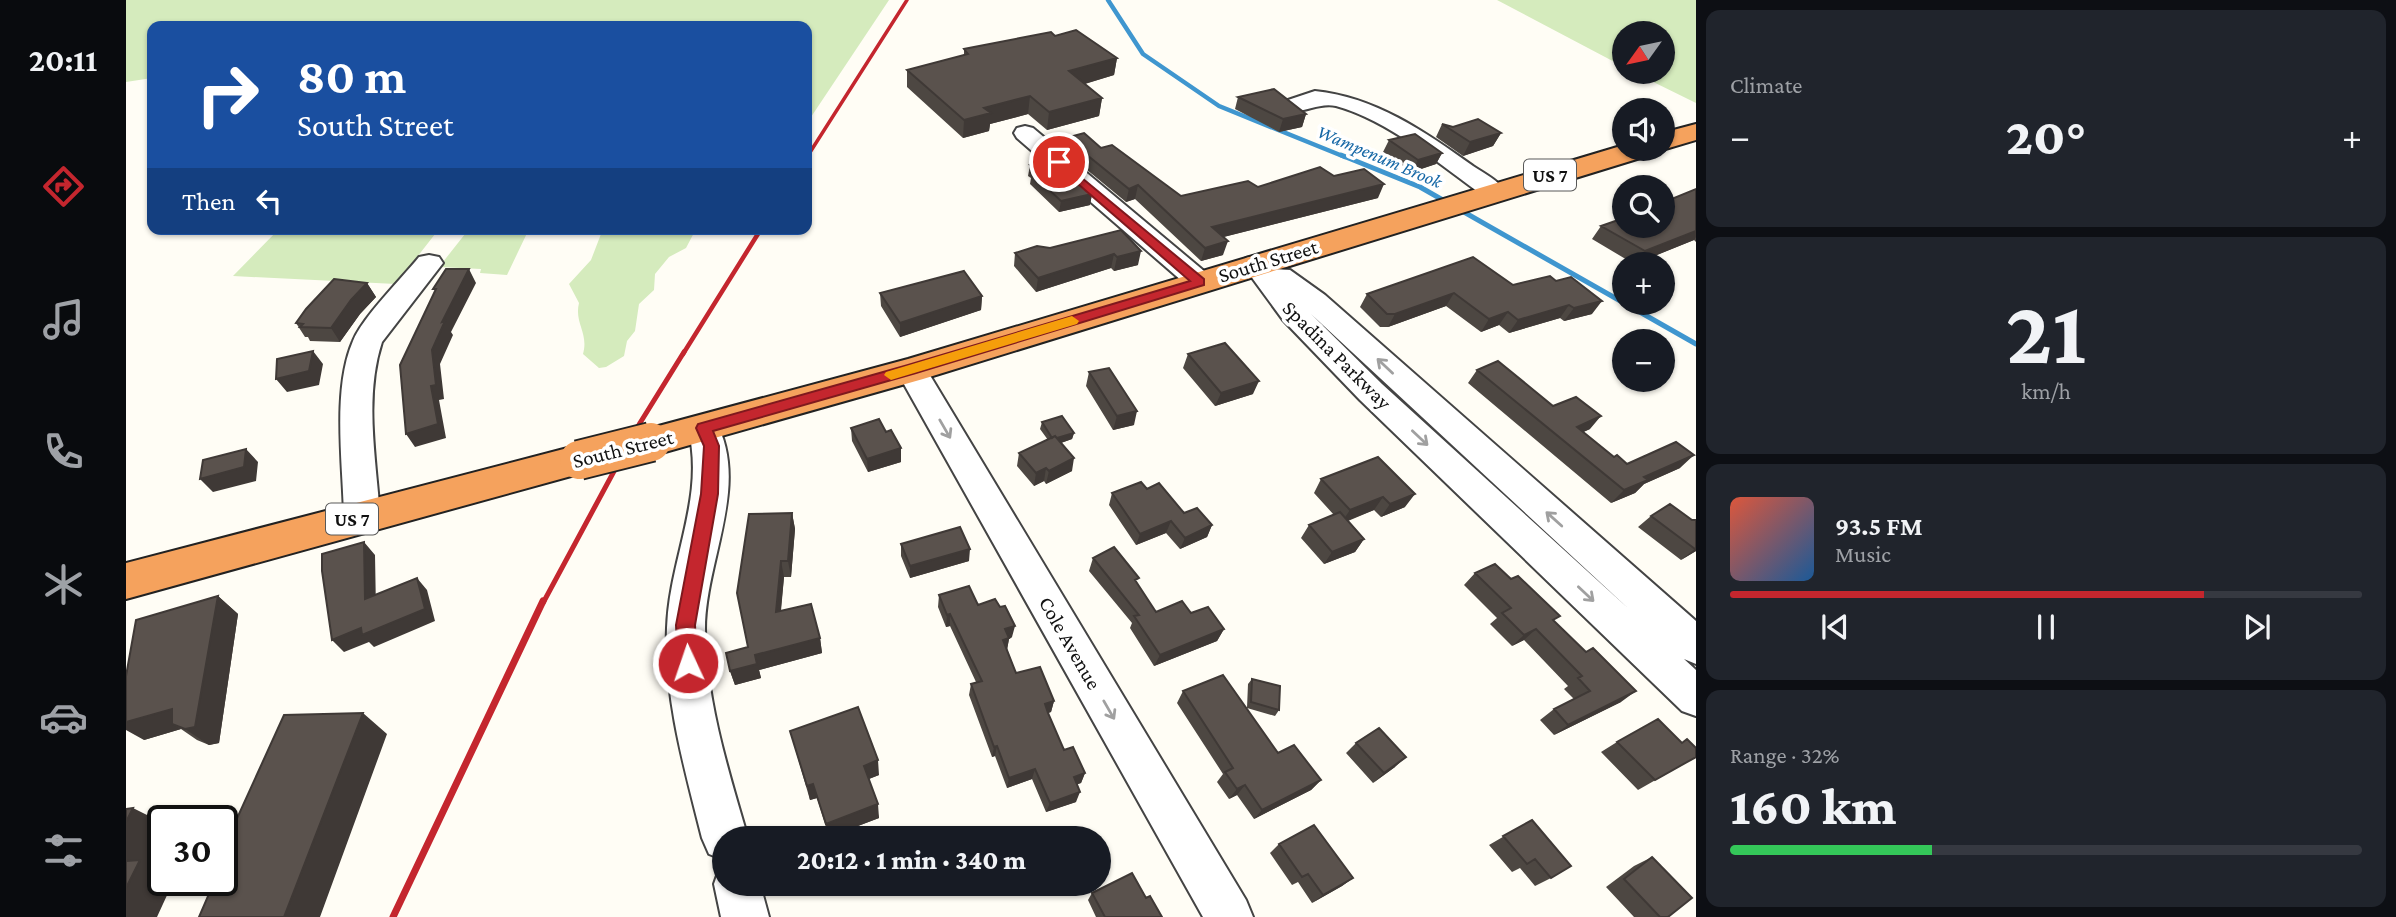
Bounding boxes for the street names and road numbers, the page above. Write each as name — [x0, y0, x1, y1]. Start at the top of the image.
road number: US 7 — [1524, 160, 1576, 190]
street label: South Street — [1215, 234, 1322, 287]
street label: Spadina Parkway — [1278, 296, 1396, 414]
street label: South Street — [570, 425, 677, 473]
road number: US 7 — [326, 504, 378, 534]
street label: Cole Avenue — [1034, 592, 1106, 694]

